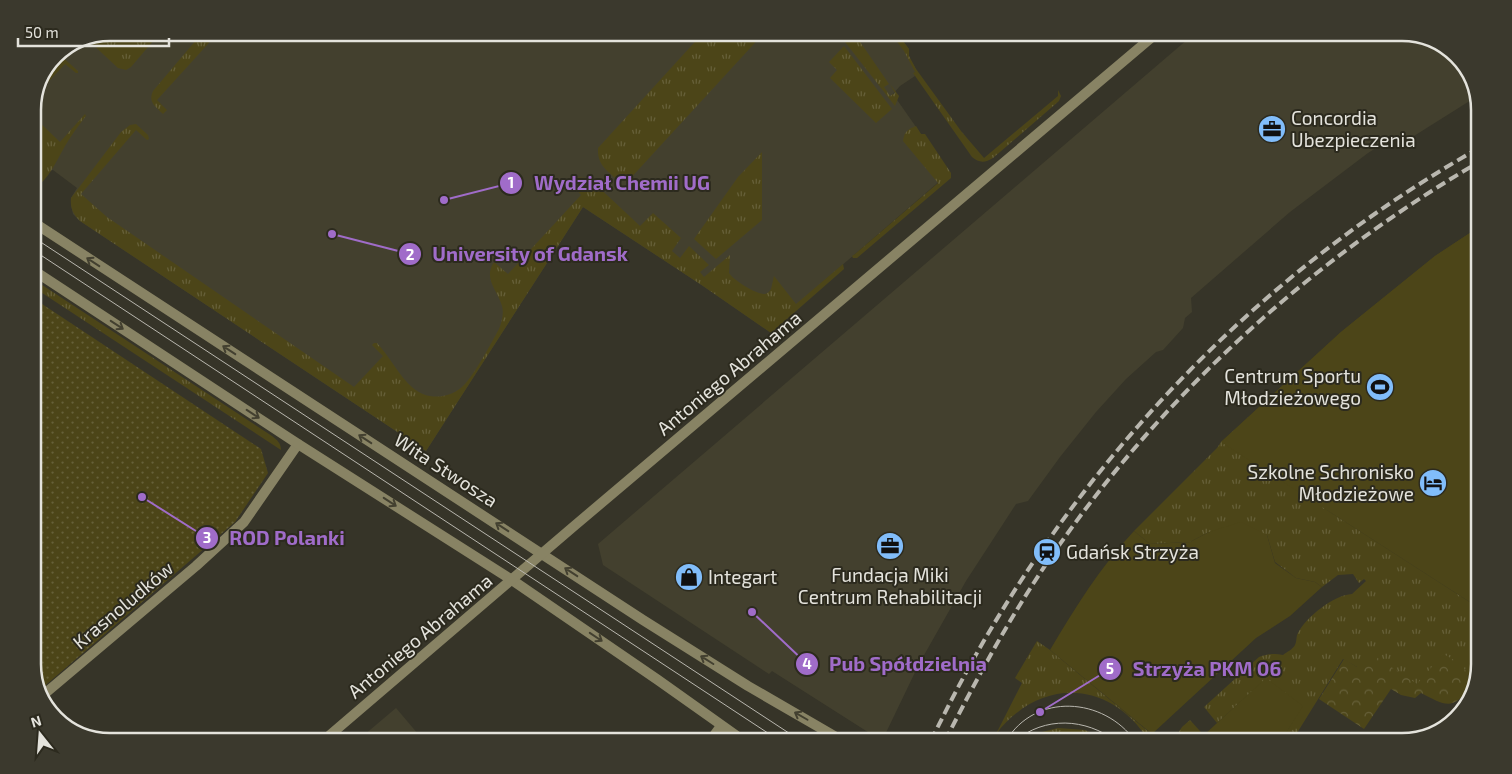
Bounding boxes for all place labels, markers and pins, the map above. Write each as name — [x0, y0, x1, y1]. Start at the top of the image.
place label: Concordia Ubezpieczenia — [1291, 106, 1416, 151]
office icon: Concordia Ubezpieczenia — [1257, 114, 1287, 144]
callout: Wydział Chemii UG — [499, 165, 720, 200]
callout: University of Gdansk — [397, 237, 639, 272]
place label: Centrum Sportu Młodzieżowego — [1224, 364, 1361, 409]
sports icon: Centrum Sportu Młodzieżowego — [1365, 372, 1395, 402]
place label: Szkolne Schronisko Młodzieżowe — [1248, 460, 1414, 505]
hotel icon: Szkolne Schronisko Młodzieżowe — [1418, 468, 1448, 498]
callout: ROD Polanki — [195, 521, 355, 556]
office icon: Fundacja Miki Centrum Rehabilitacji — [875, 531, 905, 561]
station icon: Gdańsk Strzyża — [1032, 537, 1062, 567]
place label: Gdańsk Strzyża — [1066, 540, 1199, 563]
shop icon: Integart — [674, 562, 704, 592]
place label: Fundacja Miki Centrum Rehabilitacji — [798, 563, 982, 608]
place label: Integart — [708, 565, 777, 588]
callout: Pub Spółdzielnia — [794, 647, 997, 682]
callout: Strzyża PKM 06 — [1097, 651, 1291, 686]

